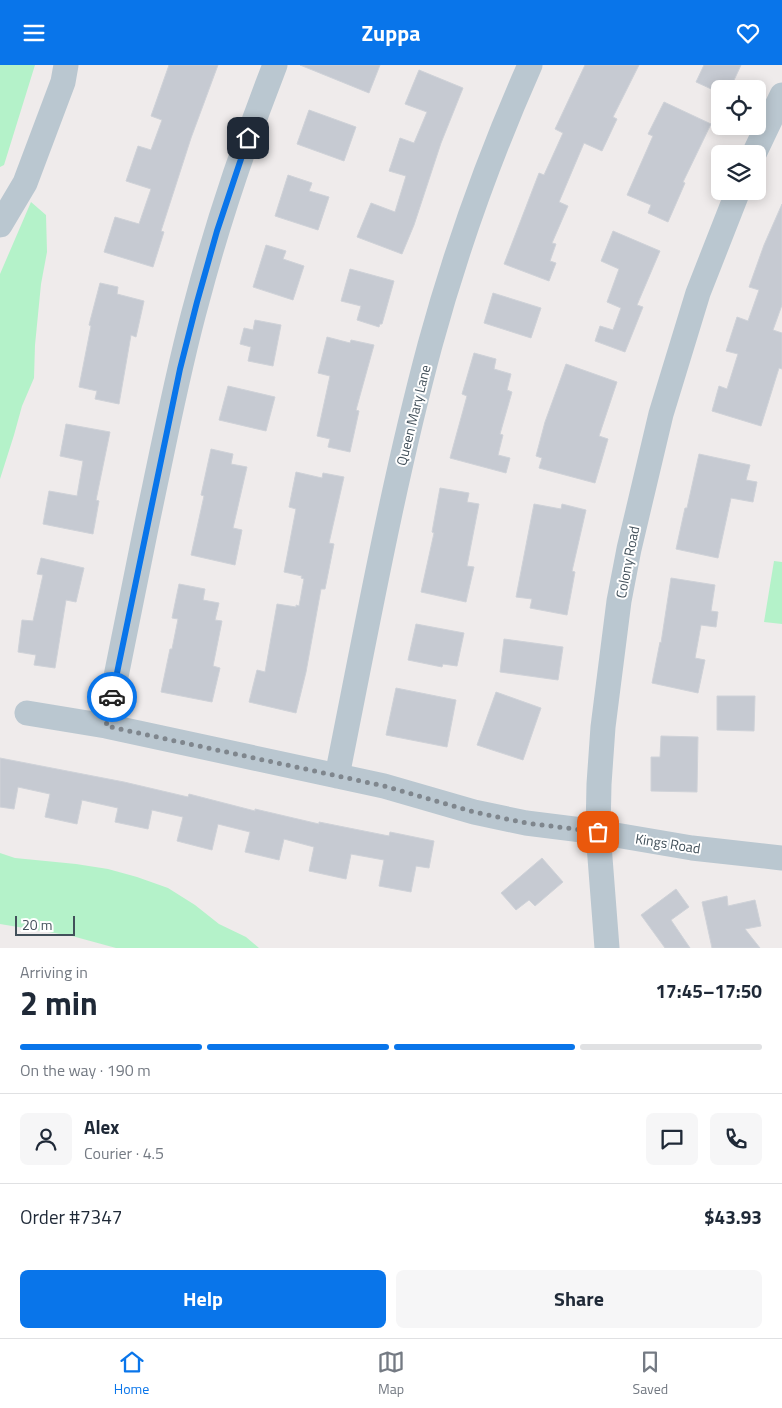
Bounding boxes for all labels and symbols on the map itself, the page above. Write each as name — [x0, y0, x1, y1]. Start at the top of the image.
pin — [227, 117, 269, 159]
street label: Queen Mary Lane — [390, 362, 436, 468]
street label: Colony Road — [610, 524, 644, 600]
courier — [87, 672, 137, 722]
pin — [577, 811, 619, 853]
street label: Kings Road — [634, 827, 702, 859]
scale bar — [15, 913, 75, 936]

